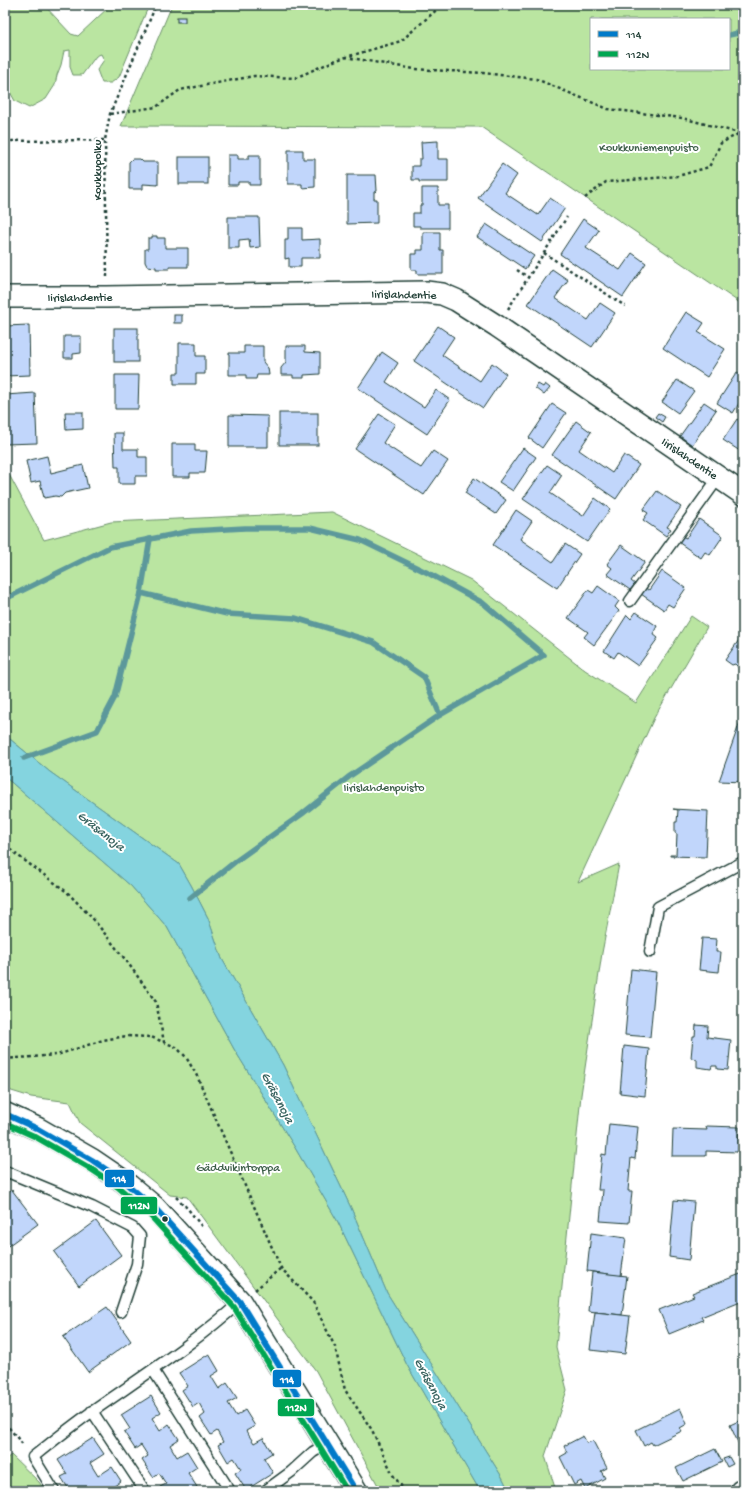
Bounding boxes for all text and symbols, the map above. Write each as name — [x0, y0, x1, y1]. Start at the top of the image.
legend — [590, 18, 730, 70]
text: 114 — [625, 29, 642, 43]
text: 112N — [625, 49, 650, 63]
street label: Koukkupolku — [92, 139, 106, 200]
park label: Koukkuniemenpuisto — [599, 142, 699, 156]
street label: Iirislahdentie — [371, 288, 437, 304]
street label: Iirislahdentie — [47, 292, 113, 306]
street label: Iirislahdentie — [658, 436, 720, 484]
park label: Iirislahdenpuisto — [343, 782, 425, 796]
water label: Gräsanoja — [74, 809, 128, 856]
water label: Gräsanoja — [257, 1070, 297, 1127]
park label: Gäddvikintorppa — [196, 1162, 280, 1176]
line badge: 114 — [104, 1169, 135, 1188]
text: 114 — [111, 1174, 127, 1186]
line badge: 112N — [120, 1196, 158, 1215]
text: 112N — [127, 1201, 150, 1213]
unlabelled marker — [160, 1214, 170, 1224]
water label: Gräsanoja — [410, 1356, 450, 1413]
line badge: 114 — [272, 1369, 302, 1388]
text: 114 — [279, 1375, 295, 1387]
line badge: 112N — [277, 1398, 315, 1417]
text: 112N — [284, 1403, 307, 1415]

